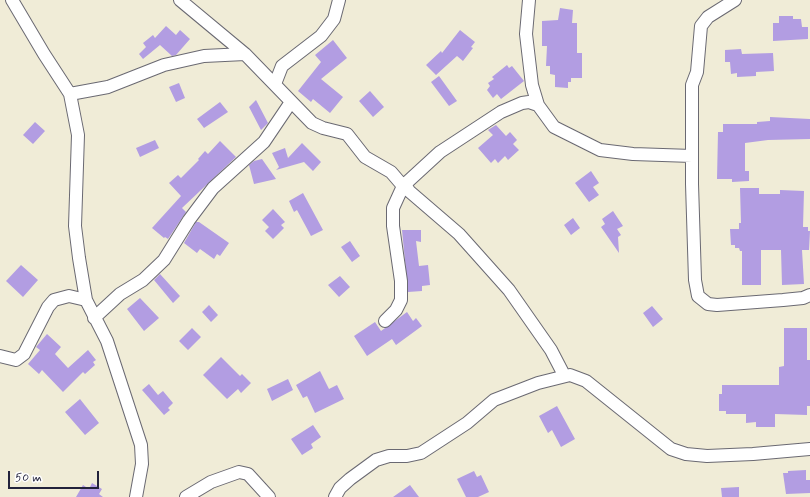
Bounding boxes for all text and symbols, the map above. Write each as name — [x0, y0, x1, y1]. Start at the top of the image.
scale bar — [10, 463, 101, 489]
text: 50 m — [15, 470, 42, 486]

